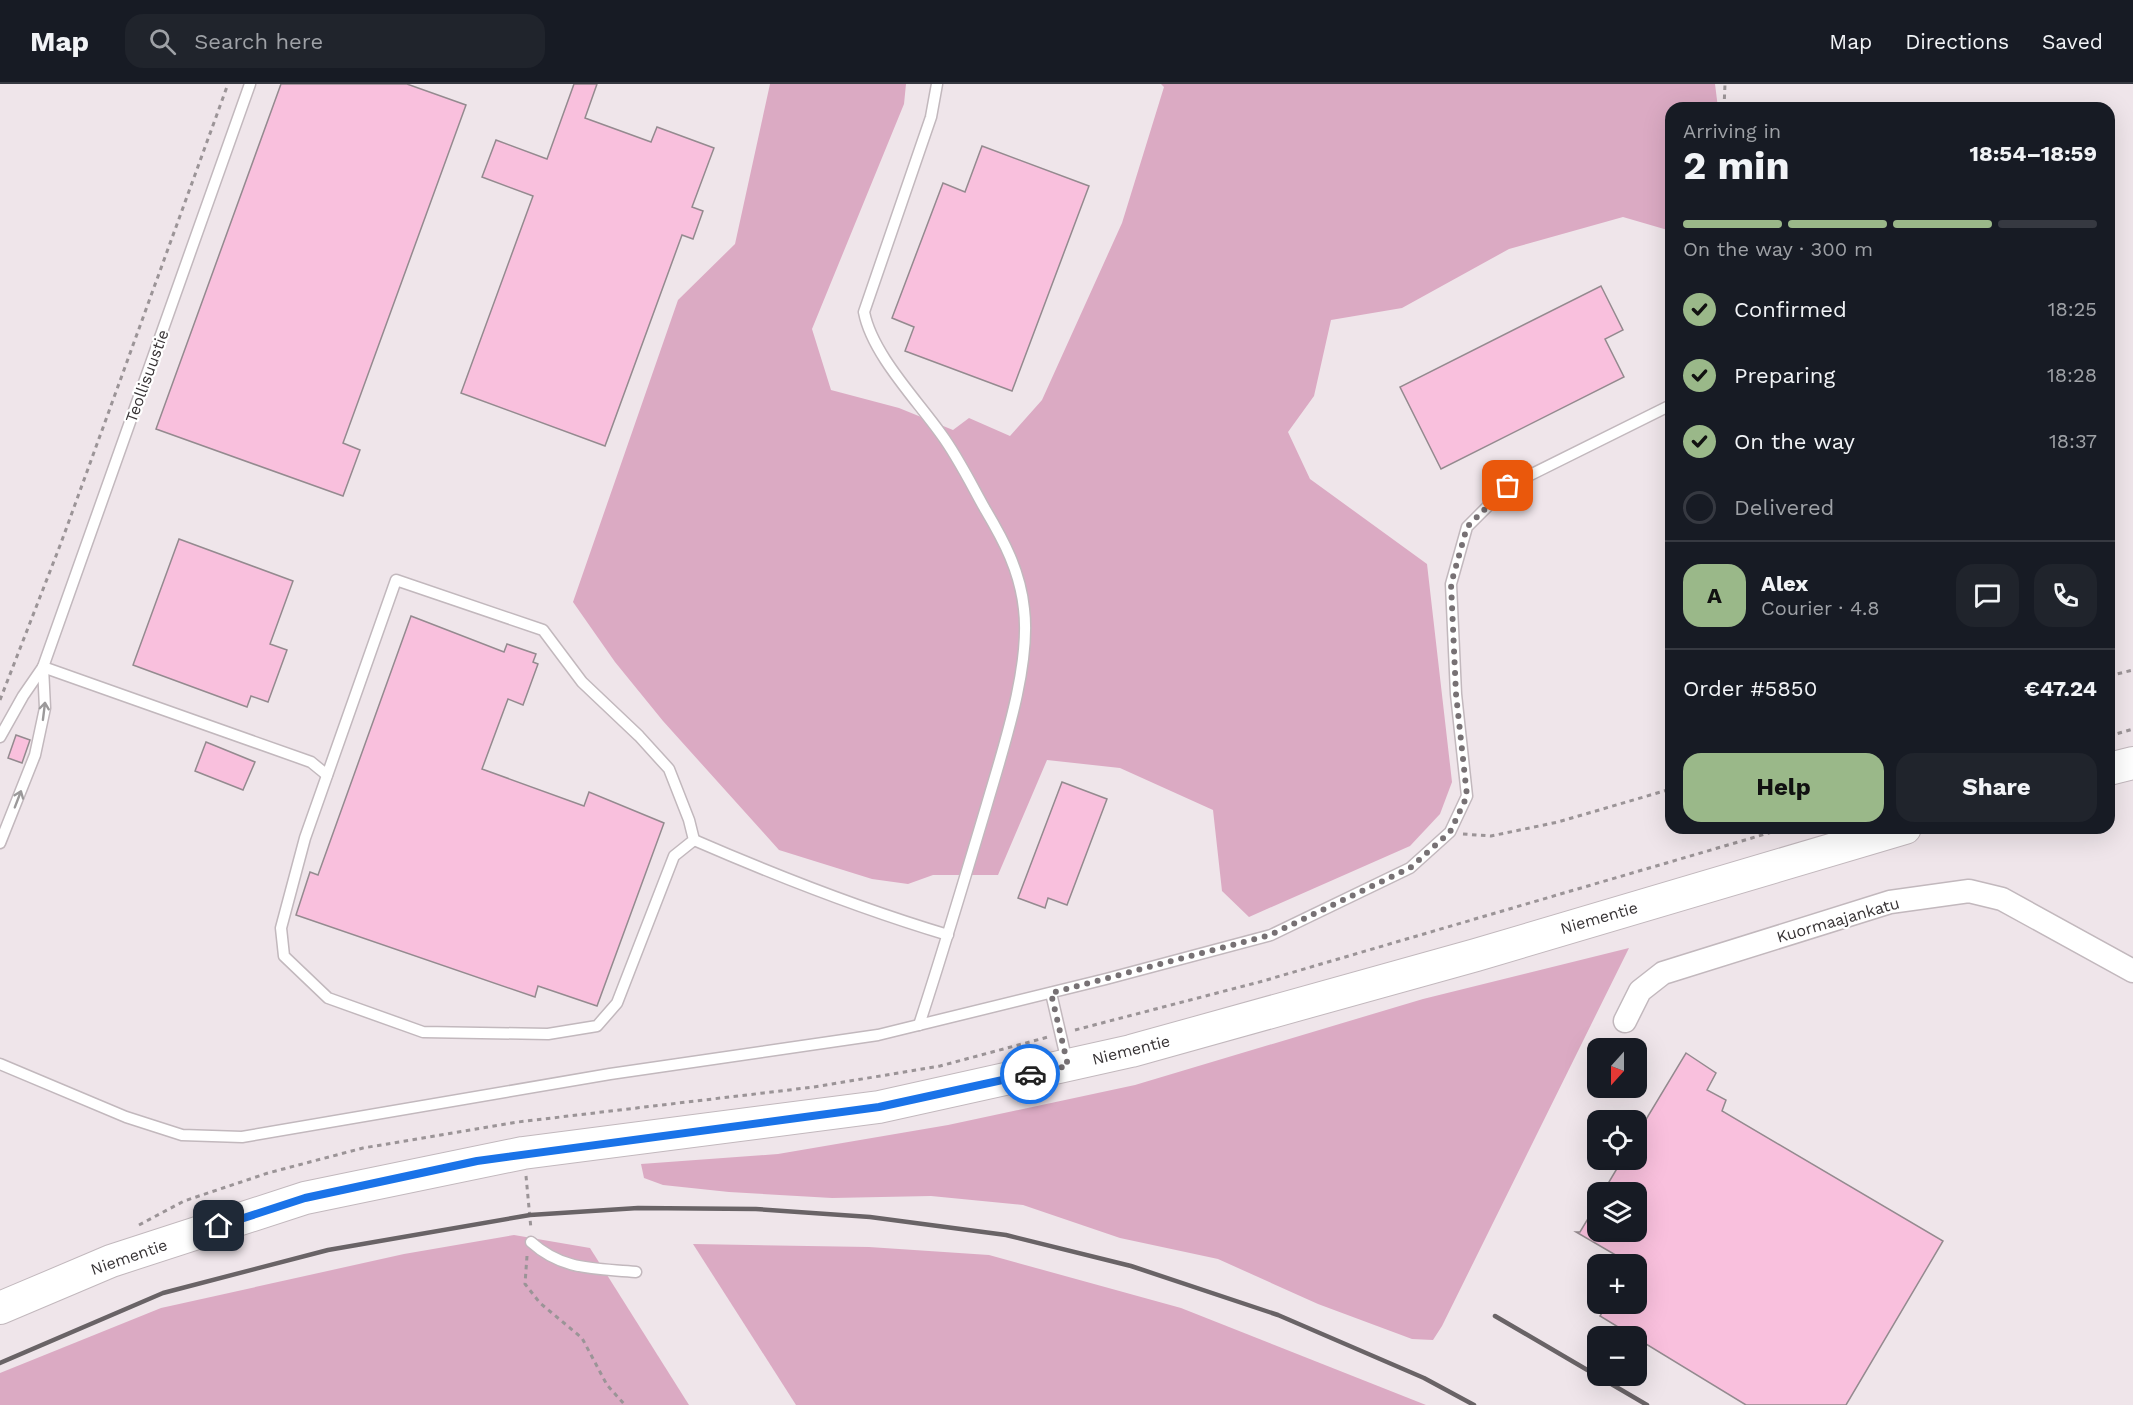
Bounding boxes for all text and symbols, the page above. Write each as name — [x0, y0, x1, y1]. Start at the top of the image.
search box — [125, 14, 545, 68]
text: Map — [30, 25, 89, 58]
icon: search — [146, 25, 179, 58]
text: Search here — [194, 29, 323, 54]
text: Map — [1829, 29, 1872, 54]
text: Directions — [1905, 29, 2009, 54]
text: Saved — [2042, 29, 2103, 54]
text: Arriving in — [1683, 119, 1781, 143]
text: 18:54–18:59 — [1969, 141, 2097, 166]
text: 2 min — [1683, 143, 1790, 188]
text: On the way · 300 m — [1683, 237, 1873, 261]
icon: check — [1683, 293, 1716, 326]
text: Confirmed — [1734, 297, 1847, 322]
text: 18:25 — [2048, 297, 2097, 321]
street label: Teollisuustie — [121, 327, 173, 425]
icon: check — [1683, 359, 1716, 392]
text: Preparing — [1734, 363, 1835, 388]
text: 18:28 — [2047, 363, 2097, 387]
icon: check — [1683, 425, 1716, 458]
text: On the way — [1734, 429, 1855, 454]
text: 18:37 — [2049, 429, 2097, 453]
pin — [1482, 460, 1533, 511]
icon: bag — [1491, 469, 1524, 502]
text: Delivered — [1734, 495, 1834, 520]
button: chat — [1956, 564, 2019, 627]
button: phone — [2034, 564, 2097, 627]
text: Alex — [1761, 571, 1808, 596]
text: A — [1707, 583, 1722, 608]
text: Courier · 4.8 — [1761, 596, 1880, 620]
text: Order #5850 — [1683, 676, 1817, 701]
text: €47.24 — [2024, 676, 2097, 701]
one-way arrow — [38, 702, 49, 722]
button: Help — [1683, 753, 1884, 822]
button: Share — [1896, 753, 2097, 822]
one-way arrow — [13, 790, 24, 809]
street label: Kuormaajankatu — [1774, 893, 1902, 947]
street label: Niementie — [1558, 898, 1640, 938]
street label: Niementie — [1090, 1031, 1172, 1069]
north arrow — [1587, 1038, 1647, 1098]
map controls — [1587, 1038, 1647, 1386]
courier — [1000, 1044, 1060, 1104]
icon: car — [1014, 1058, 1047, 1091]
button: locate — [1587, 1110, 1647, 1170]
button: layers — [1587, 1182, 1647, 1242]
pin — [193, 1200, 244, 1251]
icon: home — [202, 1209, 235, 1242]
street label: Niementie — [88, 1235, 170, 1279]
button: + — [1587, 1254, 1647, 1314]
button: − — [1587, 1326, 1647, 1386]

